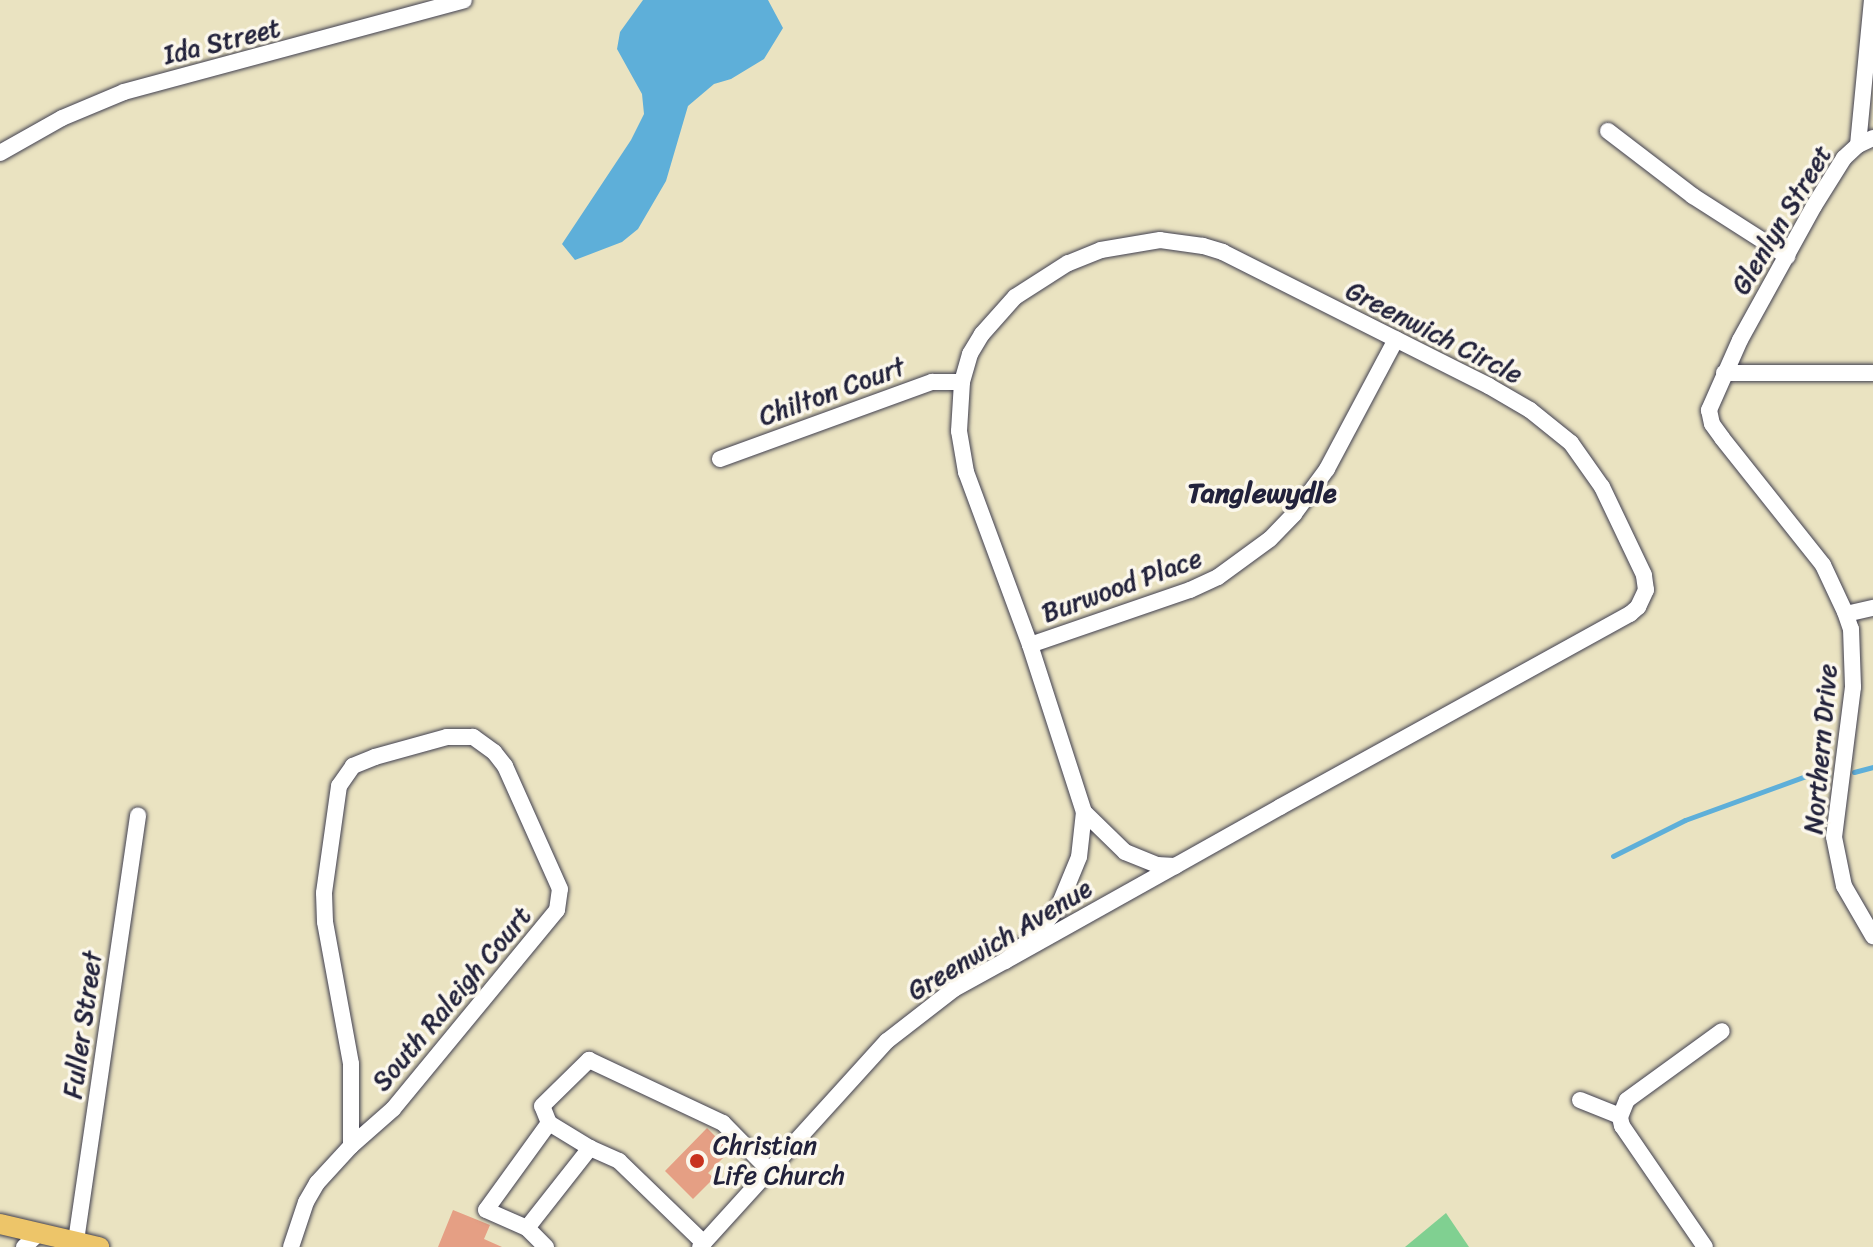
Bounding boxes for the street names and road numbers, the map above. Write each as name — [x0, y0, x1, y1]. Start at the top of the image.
street label: Ida Street — [160, 12, 284, 72]
street label: Glenlyn Street — [1725, 140, 1839, 300]
street label: Greenwich Circle — [1341, 275, 1527, 391]
street label: Chilton Court — [754, 351, 910, 433]
street label: Burwood Place — [1038, 543, 1206, 629]
street label: Northern Drive — [1798, 663, 1844, 835]
street label: Greenwich Avenue — [902, 873, 1098, 1007]
street label: South Raleigh Court — [366, 901, 538, 1097]
street label: Fuller Street — [57, 949, 109, 1101]

